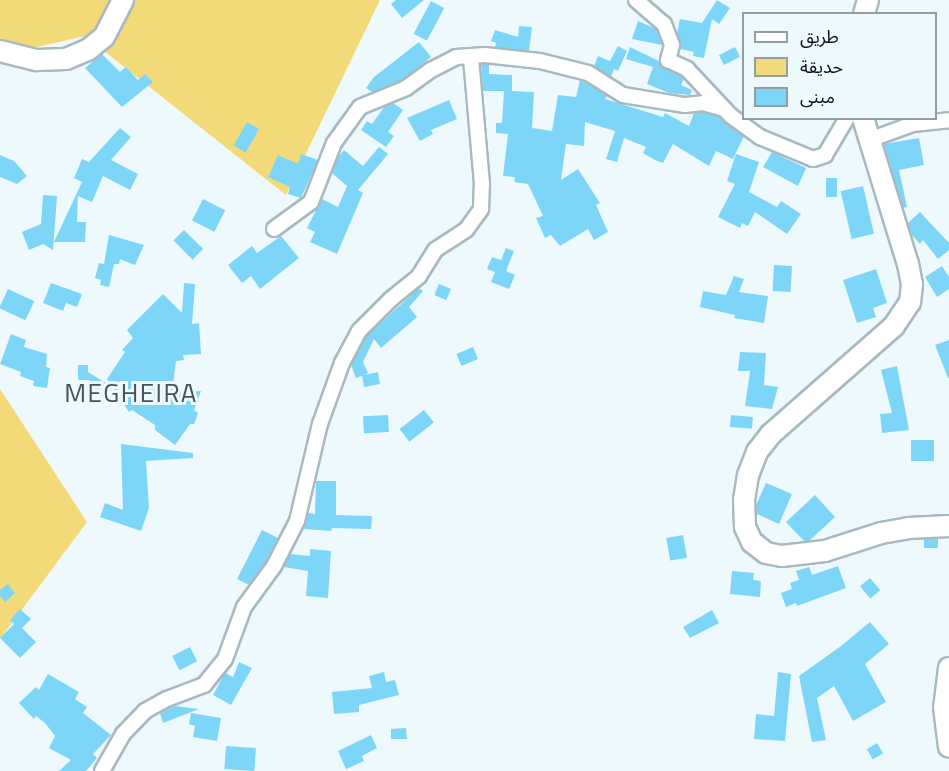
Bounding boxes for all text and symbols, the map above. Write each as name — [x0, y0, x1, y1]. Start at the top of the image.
legend — [742, 12, 937, 120]
text: طريق — [800, 23, 839, 50]
text: حديقة — [800, 53, 843, 80]
text: مبنى — [800, 83, 835, 110]
district label: MEGHEIRA — [64, 377, 198, 409]

